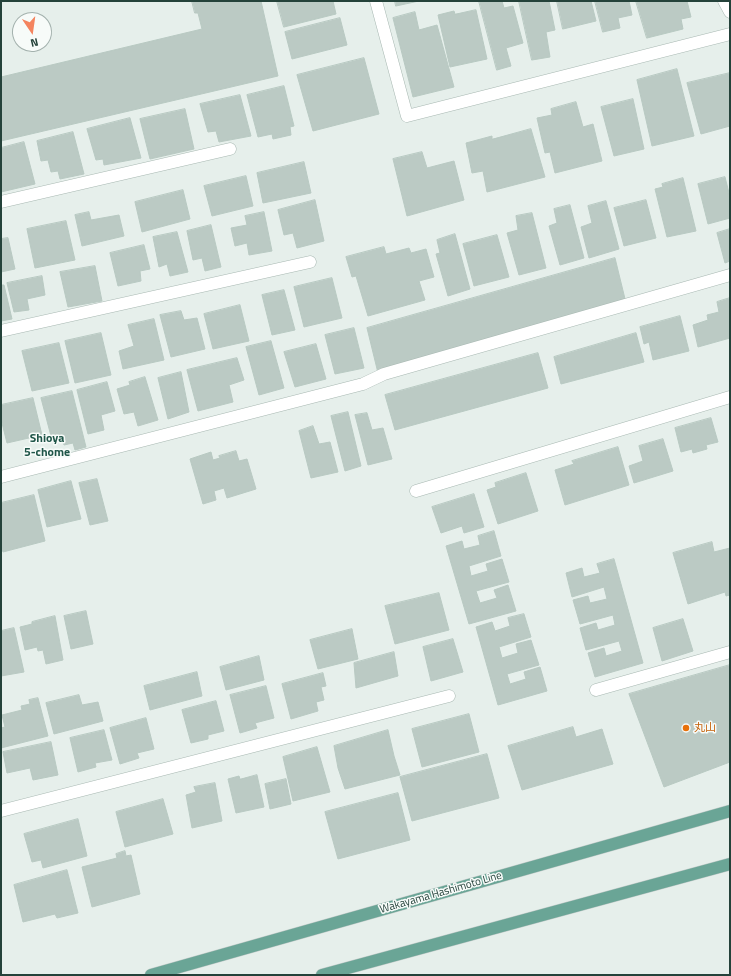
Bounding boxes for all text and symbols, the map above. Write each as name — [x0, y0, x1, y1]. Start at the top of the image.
north arrow — [12, 12, 52, 52]
text: N — [29, 34, 40, 51]
district label: Shioya 5-chome — [24, 432, 70, 460]
place label: 丸山 — [694, 721, 716, 735]
marker: 丸山 — [681, 723, 691, 733]
street label: Wakayama Hashimoto Line — [379, 869, 503, 917]

